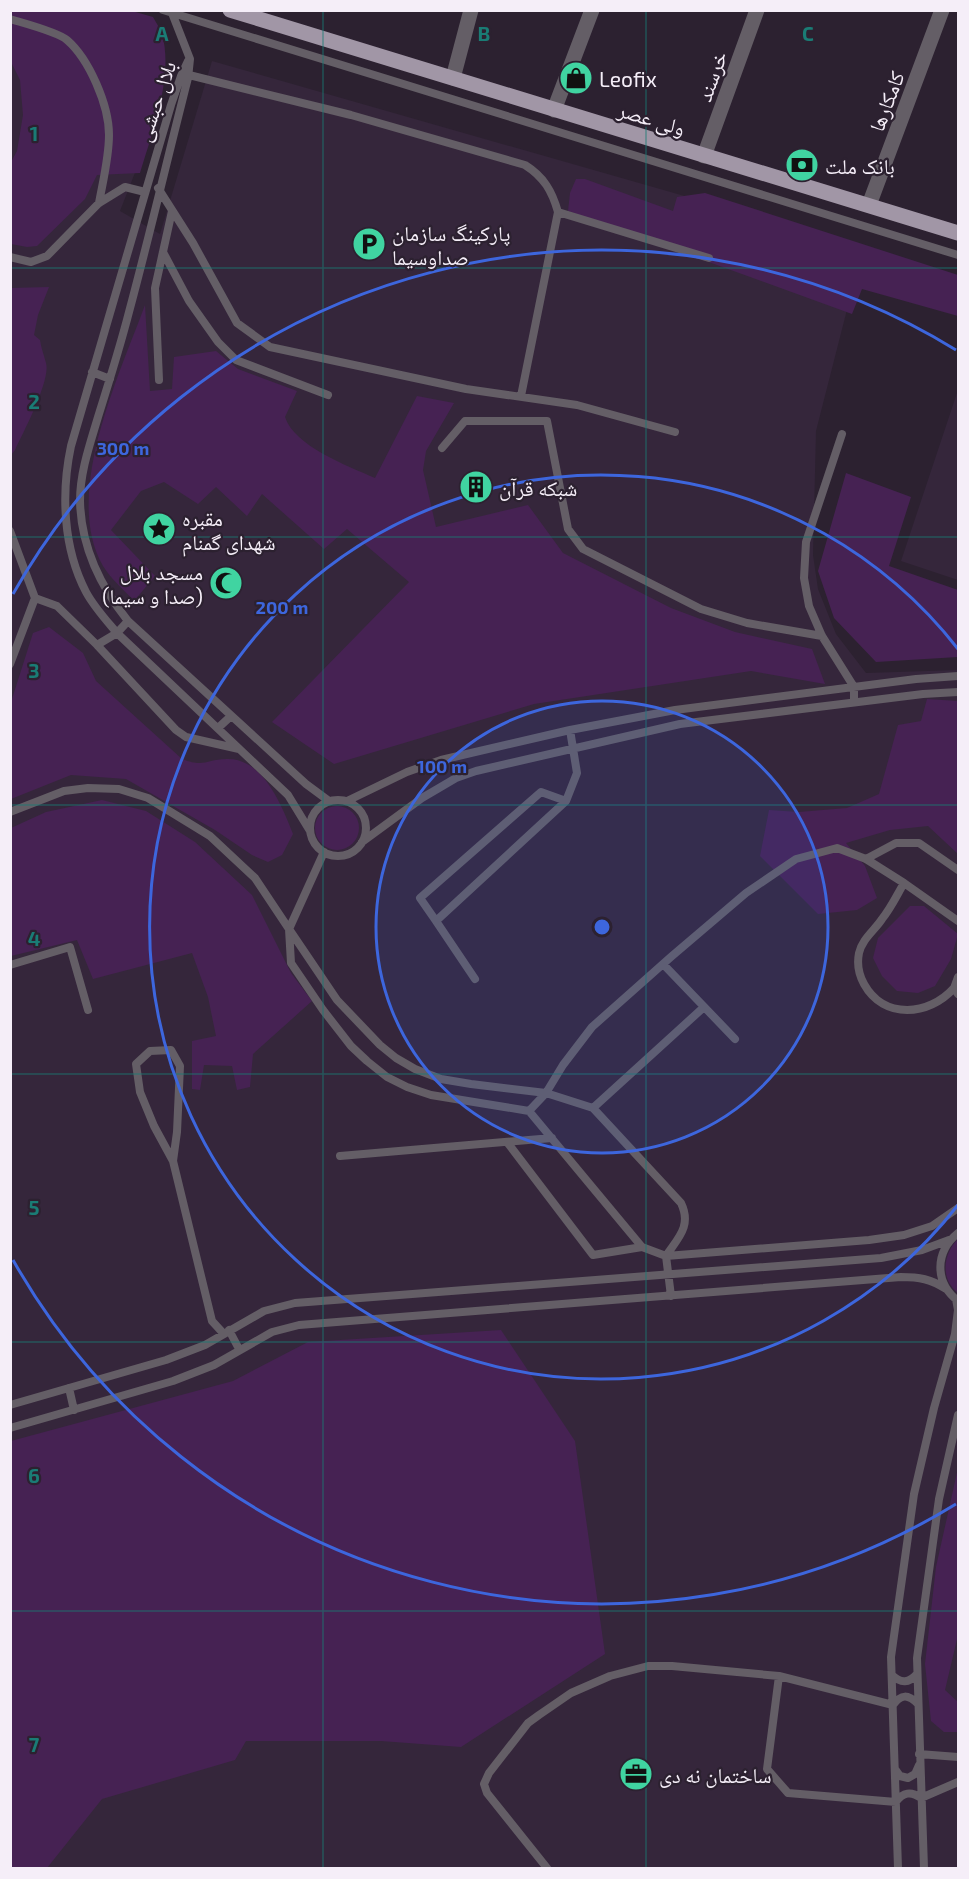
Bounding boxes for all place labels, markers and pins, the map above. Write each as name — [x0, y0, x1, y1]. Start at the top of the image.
shop icon: Leofix — [558, 60, 594, 96]
place label: Leofix — [599, 66, 657, 91]
bank icon: بانک ملت — [784, 147, 820, 183]
place label: بانک ملت — [825, 153, 895, 178]
place label: پارکینگ سازمان صداوسیما — [392, 220, 510, 269]
parking icon: پارکینگ سازمان صداوسیما — [351, 226, 387, 262]
building icon: شبکه قرآن — [458, 469, 494, 505]
place label: شبکه قرآن — [499, 475, 577, 501]
place label: مقبره شهدای گمنام — [182, 505, 276, 557]
place icon: مقبره شهدای گمنام — [141, 511, 177, 547]
place label: مسجد بلال (صدا و سیما) — [102, 559, 203, 608]
mosque icon: مسجد بلال (صدا و سیما) — [208, 565, 244, 601]
centre of rings — [592, 917, 612, 937]
office icon: ساختمان نه دی — [618, 1756, 654, 1792]
place label: ساختمان نه دی — [659, 1762, 772, 1788]

